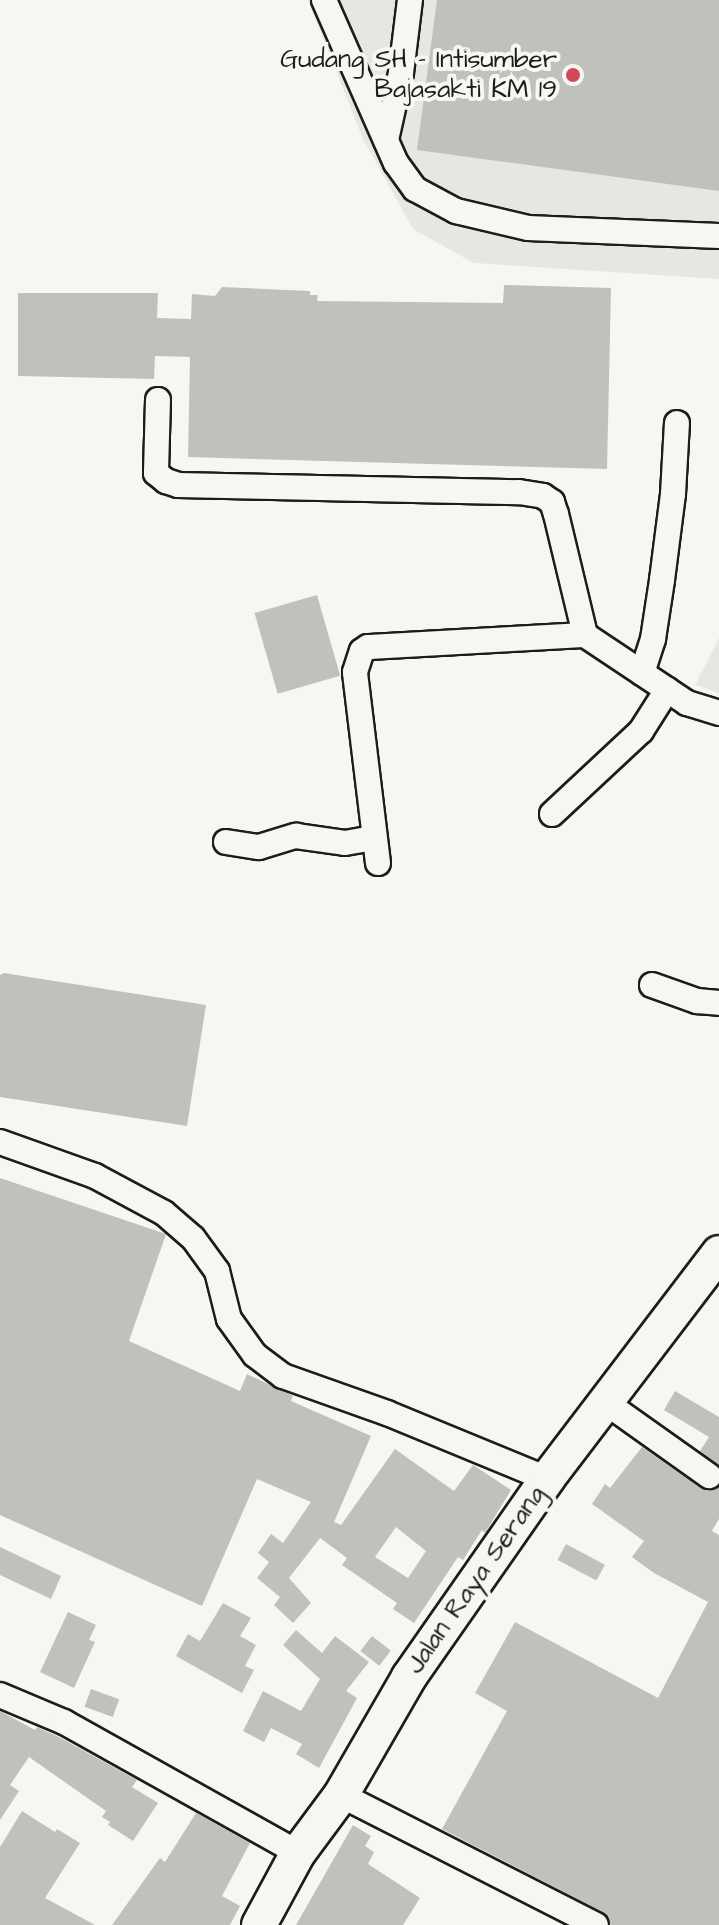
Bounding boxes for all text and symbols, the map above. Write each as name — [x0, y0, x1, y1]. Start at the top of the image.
place label: Gudang SH - Intisumber Bajasakti KM 19 — [280, 44, 557, 106]
marker: Gudang SH - Intisumber Bajasakti KM 19 — [564, 66, 582, 84]
street label: Jalan Raya Serang — [400, 1480, 552, 1680]

